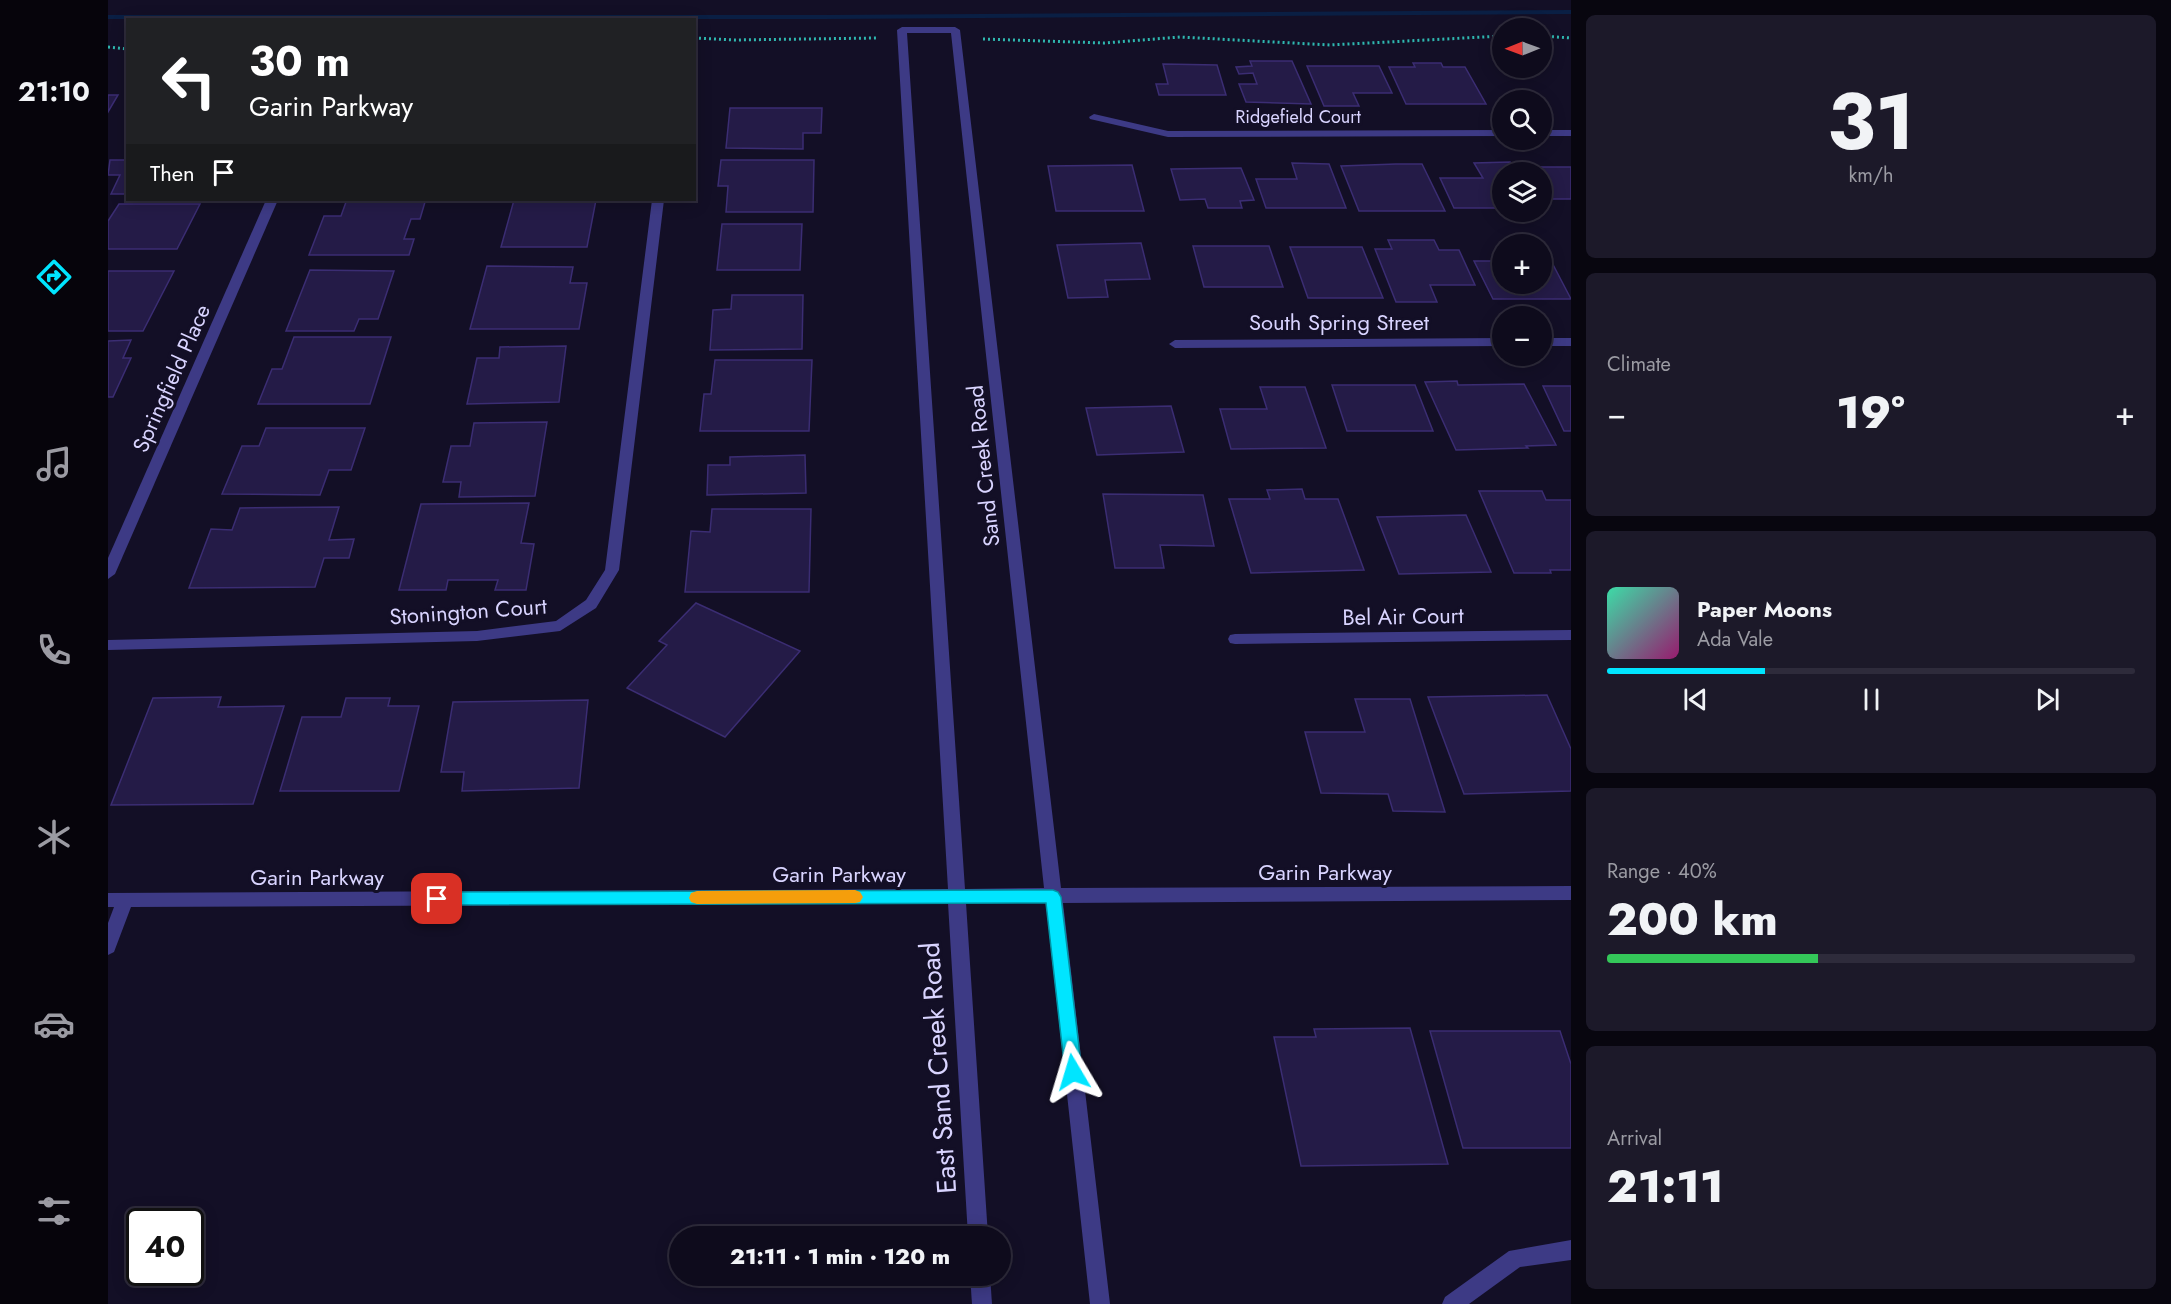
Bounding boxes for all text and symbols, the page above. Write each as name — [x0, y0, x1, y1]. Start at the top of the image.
north arrow — [1492, 18, 1552, 78]
map controls — [1492, 18, 1552, 366]
text: 30 m — [249, 31, 350, 92]
icon: left — [150, 42, 228, 120]
text: 31 — [1827, 66, 1915, 178]
text: 21:10 — [18, 72, 90, 111]
text: Garin Parkway — [249, 87, 413, 126]
button: search — [1492, 90, 1552, 150]
street label: Ridgefield Court — [1235, 104, 1361, 130]
icon: arrive — [207, 156, 240, 189]
text: Then — [150, 157, 195, 189]
text: km/h — [1848, 161, 1894, 190]
button: layers — [1492, 162, 1552, 222]
button: + — [1492, 234, 1552, 294]
icon: directions — [33, 256, 75, 298]
street label: Springfield Place — [124, 299, 218, 457]
street label: South Spring Street — [1249, 306, 1430, 338]
button: − — [1492, 306, 1552, 366]
text: Climate — [1607, 350, 1671, 379]
text: 19° — [1836, 380, 1905, 445]
street label: Sand Creek Road — [959, 384, 1007, 548]
text: − — [1607, 390, 1626, 437]
text: + — [2115, 390, 2135, 437]
icon: music — [33, 443, 75, 485]
street label: Stonington Court — [388, 589, 548, 632]
text: Paper Moons — [1697, 593, 1832, 625]
street label: Bel Air Court — [1342, 599, 1465, 633]
text: Ada Vale — [1697, 625, 1773, 654]
icon: phone — [33, 629, 75, 671]
icon: previous — [1679, 683, 1712, 716]
icon: pause — [1855, 683, 1888, 716]
icon: next — [2031, 683, 2064, 716]
icon: climate — [33, 816, 75, 858]
street label: Garin Parkway — [1258, 856, 1392, 888]
text: Range · 40% — [1607, 857, 1717, 886]
street label: Garin Parkway — [772, 858, 906, 890]
street label: Garin Parkway — [250, 861, 384, 893]
pin — [411, 873, 462, 924]
icon: arrive — [420, 882, 453, 915]
text: 200 km — [1607, 887, 1778, 952]
street label: East Sand Creek Road — [910, 941, 966, 1195]
icon: car — [33, 1003, 75, 1045]
position arrow — [1041, 1040, 1105, 1104]
text: Arrival — [1607, 1124, 1662, 1153]
text: 21:11 — [1607, 1154, 1724, 1219]
icon: filters — [33, 1190, 75, 1232]
speed limit sign: 40 — [126, 1208, 204, 1286]
text: 21:11 · 1 min · 120 m — [730, 1240, 950, 1272]

